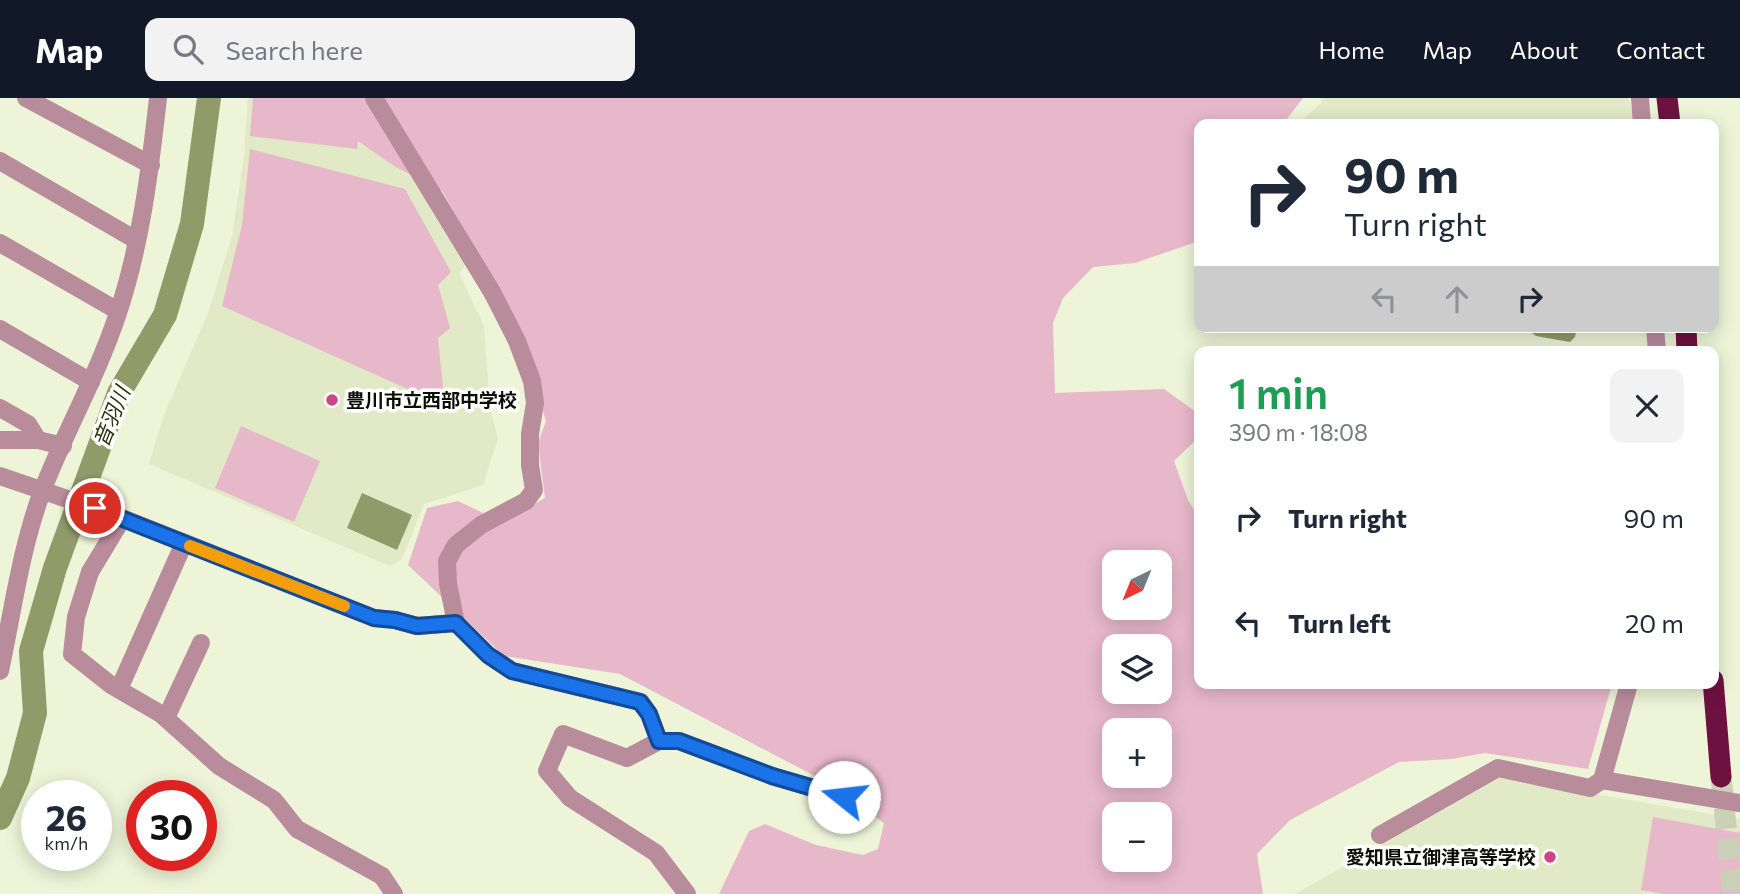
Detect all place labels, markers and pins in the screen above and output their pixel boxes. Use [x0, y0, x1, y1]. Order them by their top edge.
place label: 豊川市立西部中学校 [346, 388, 517, 411]
marker: 豊川市立西部中学校 [324, 392, 340, 408]
pin [65, 478, 125, 538]
place label: 愛知県立御津高等学校 [1346, 845, 1536, 868]
marker: 愛知県立御津高等学校 [1542, 849, 1558, 865]

